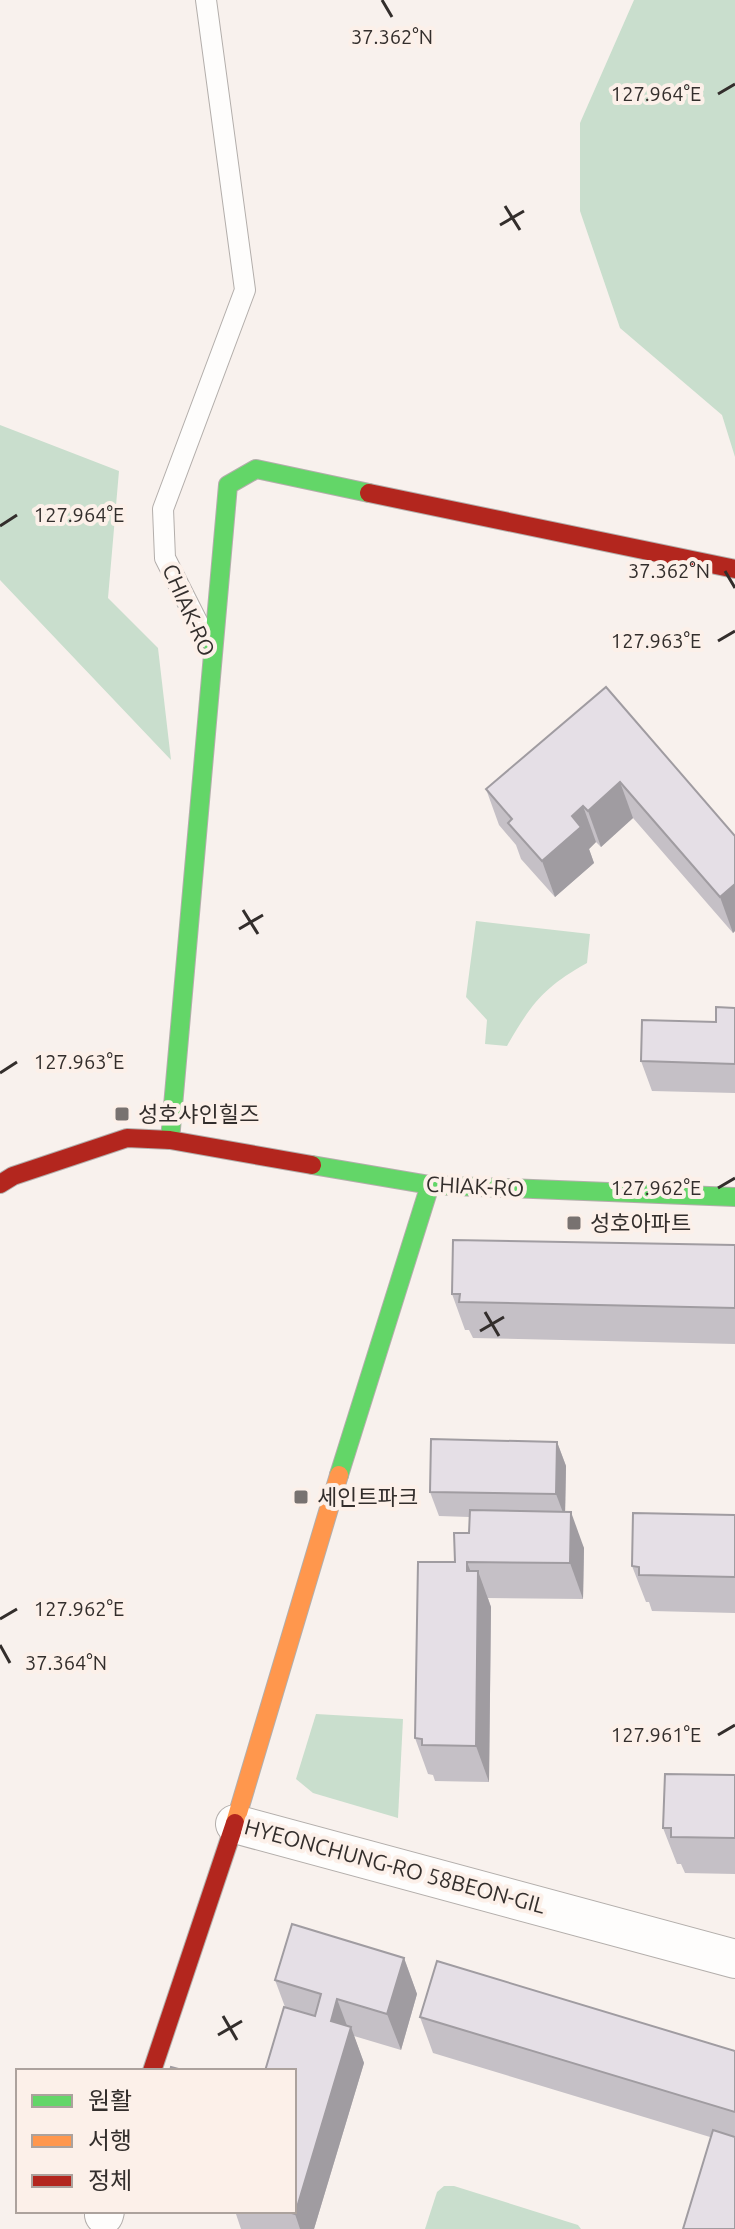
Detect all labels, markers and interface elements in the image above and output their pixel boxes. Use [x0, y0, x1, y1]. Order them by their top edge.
text: 37.362°N [351, 25, 433, 48]
text: 127.964°E [611, 82, 701, 105]
text: 127.964°E [34, 503, 124, 526]
text: 37.362°N [628, 559, 710, 582]
street label: CHIAK-RO [158, 560, 221, 660]
text: 127.963°E [611, 629, 701, 652]
text: 127.963°E [34, 1050, 124, 1073]
place label: 성호샤인힐즈 [138, 1101, 259, 1126]
marker: 성호샤인힐즈 [113, 1105, 131, 1123]
street label: CHIAK-RO [425, 1170, 525, 1201]
text: 127.962°E [611, 1176, 701, 1199]
place label: 성호아파트 [590, 1210, 691, 1235]
marker: 성호아파트 [565, 1214, 583, 1232]
place label: 세인트파크 [317, 1484, 418, 1509]
marker: 세인트파크 [292, 1488, 310, 1506]
text: 127.962°E [34, 1597, 124, 1620]
text: 37.364°N [25, 1651, 107, 1674]
text: 127.961°E [611, 1723, 701, 1746]
street label: HYEONCHUNG-RO 58BEON-GIL [242, 1813, 548, 1918]
legend [16, 2069, 296, 2213]
text: 원활 [88, 2087, 132, 2114]
text: 서행 [88, 2127, 132, 2154]
text: 정체 [88, 2167, 132, 2194]

